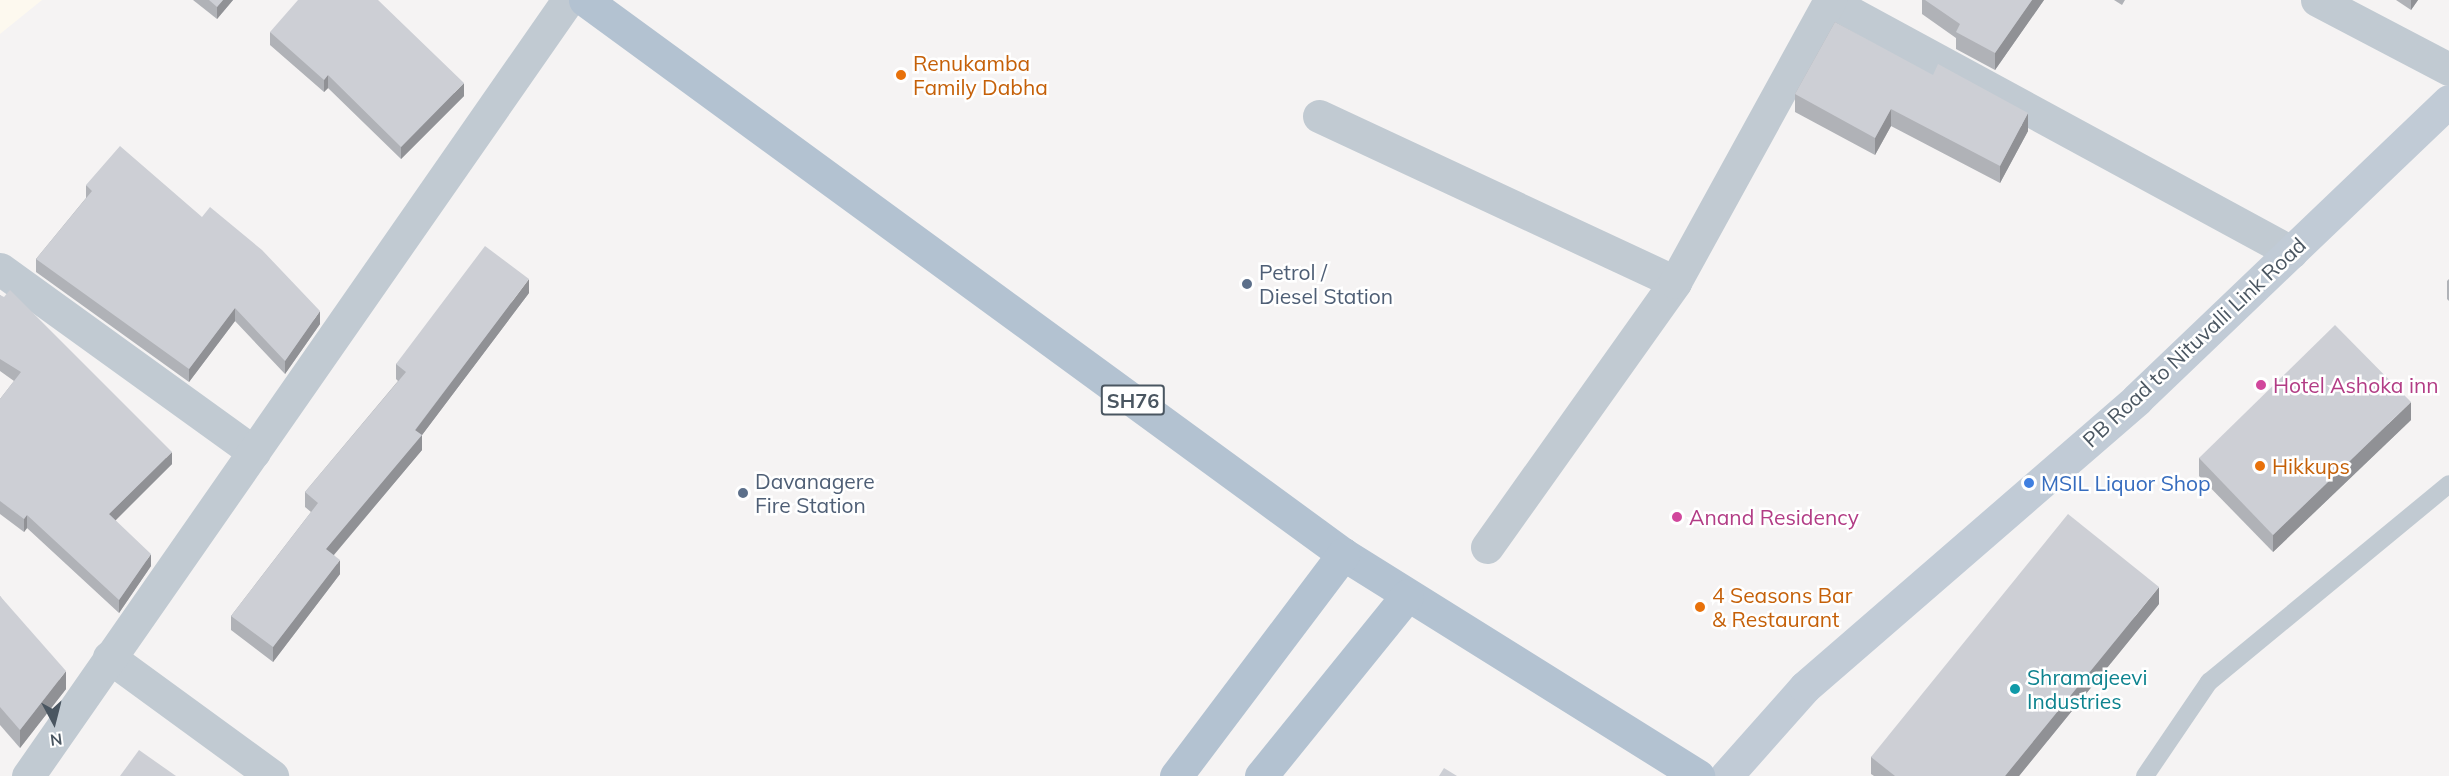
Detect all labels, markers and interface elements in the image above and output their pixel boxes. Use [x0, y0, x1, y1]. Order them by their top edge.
place label: Renukamba Family Dabha [913, 50, 1048, 100]
marker: Renukamba Family Dabha [894, 68, 908, 82]
street label: PB Road to Nituvalli Link Road [2077, 232, 2311, 452]
place label: Petrol / Diesel Station [1259, 259, 1393, 309]
marker: Petrol / Diesel Station [1240, 277, 1254, 291]
place label: Hotel Ashoka inn [2273, 372, 2439, 398]
marker: Hotel Ashoka inn [2254, 378, 2268, 392]
road number: SH76 [1100, 383, 1166, 417]
place label: Hikkups [2272, 453, 2350, 479]
marker: Hikkups [2253, 459, 2267, 473]
place label: Davanagere Fire Station [755, 468, 875, 518]
place label: MSIL Liquor Shop [2041, 470, 2211, 496]
marker: MSIL Liquor Shop [2022, 476, 2036, 490]
marker: Davanagere Fire Station [736, 486, 750, 500]
place label: Anand Residency [1689, 504, 1859, 530]
marker: Anand Residency [1670, 510, 1684, 524]
place label: 4 Seasons Bar & Restaurant [1712, 582, 1852, 632]
marker: 4 Seasons Bar & Restaurant [1693, 600, 1707, 614]
place label: Shramajeevi Industries [2027, 664, 2147, 714]
marker: Shramajeevi Industries [2008, 682, 2022, 696]
north arrow [24, 692, 84, 752]
text: N [49, 729, 63, 751]

